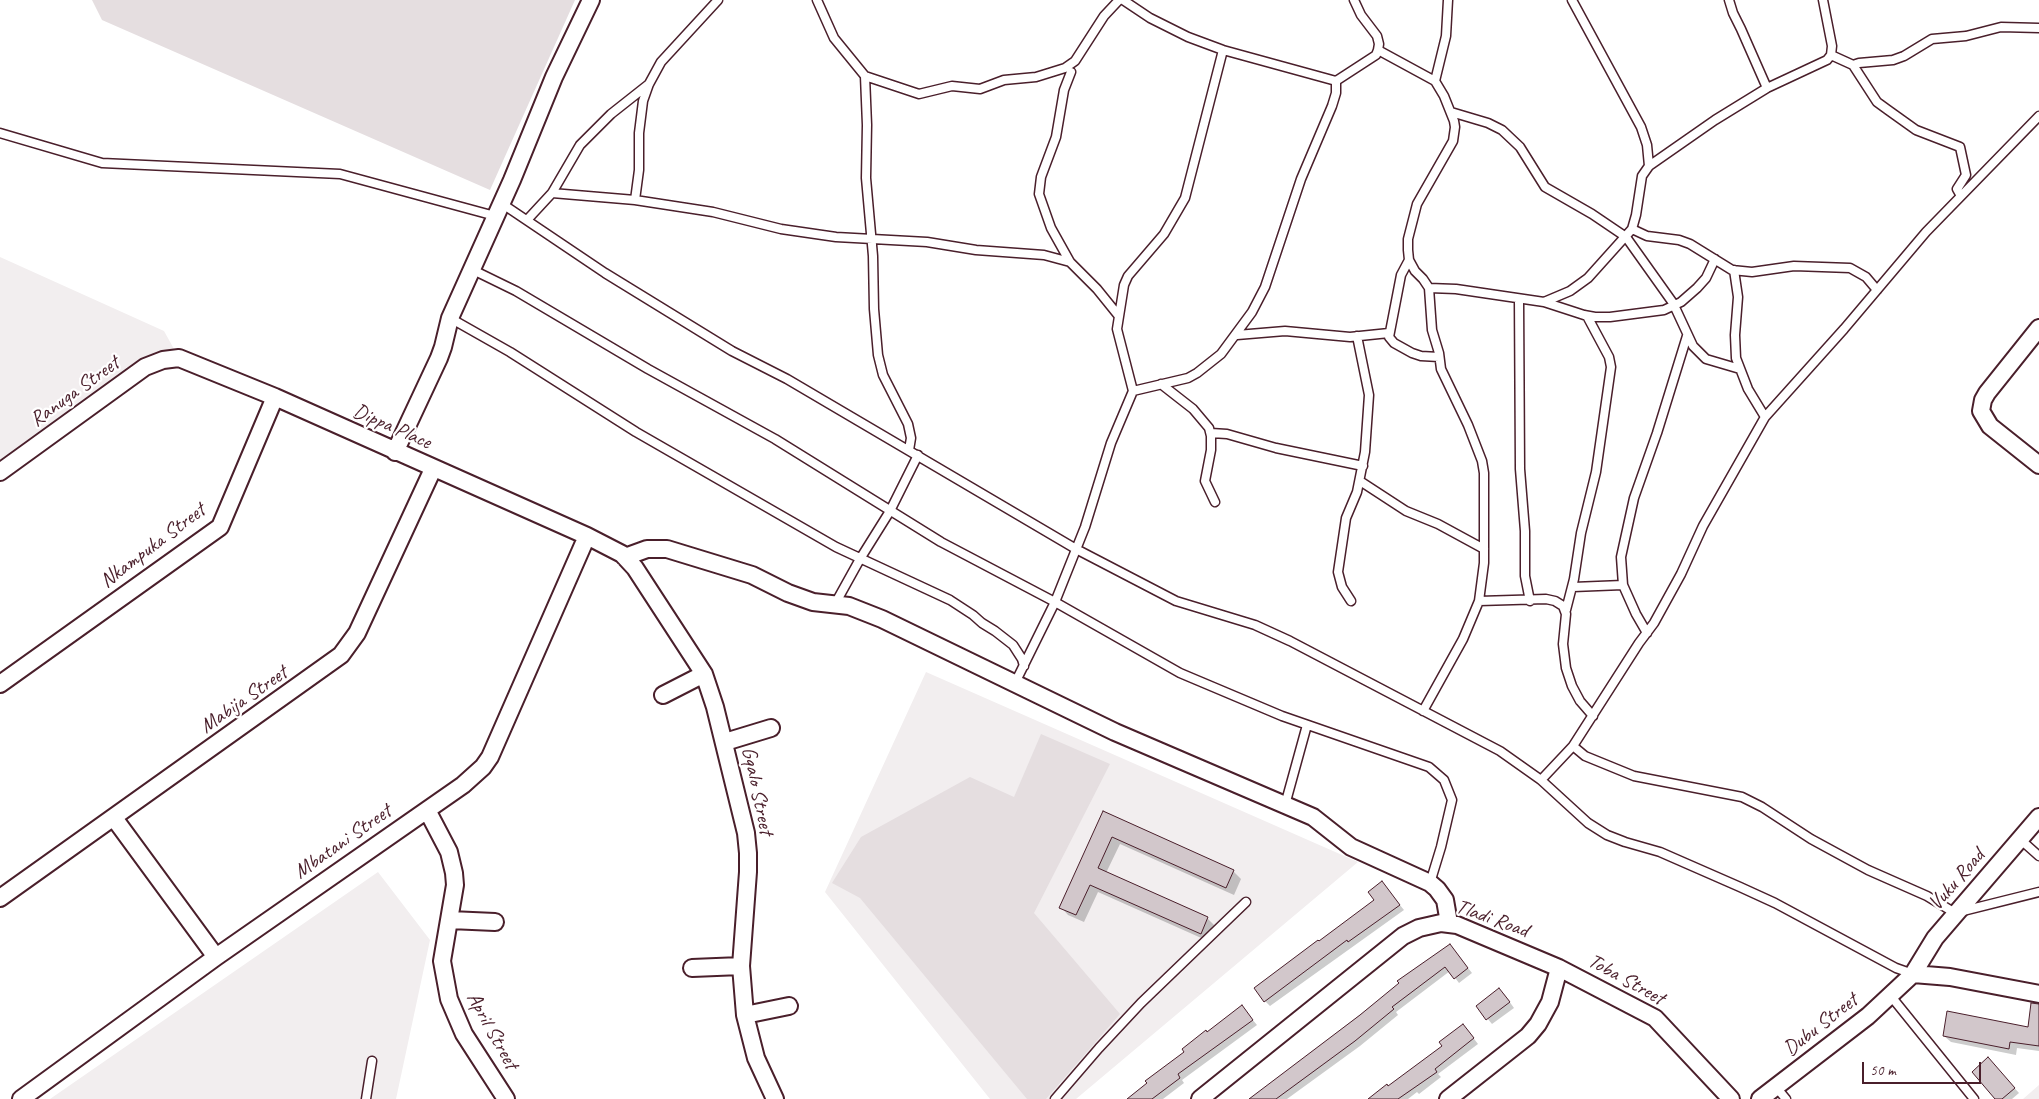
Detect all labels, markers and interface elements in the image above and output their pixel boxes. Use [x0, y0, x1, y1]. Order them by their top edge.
street label: Ranuga Street [25, 351, 125, 433]
street label: Dippa Place [349, 399, 435, 455]
street label: Nkampuka Street [95, 498, 211, 594]
street label: Mabija Street [195, 661, 293, 739]
street label: Gqalo Street [735, 745, 779, 837]
street label: Mbatani Street [289, 799, 397, 885]
street label: Vuku Road [1923, 844, 1991, 916]
street label: Tladi Road [1452, 894, 1532, 944]
street label: Toba Street [1583, 949, 1669, 1011]
street label: April Street [461, 988, 523, 1074]
street label: Dubu Street [1779, 988, 1863, 1062]
scale bar [1864, 1052, 1983, 1084]
text: 50 m [1870, 1061, 1896, 1080]

